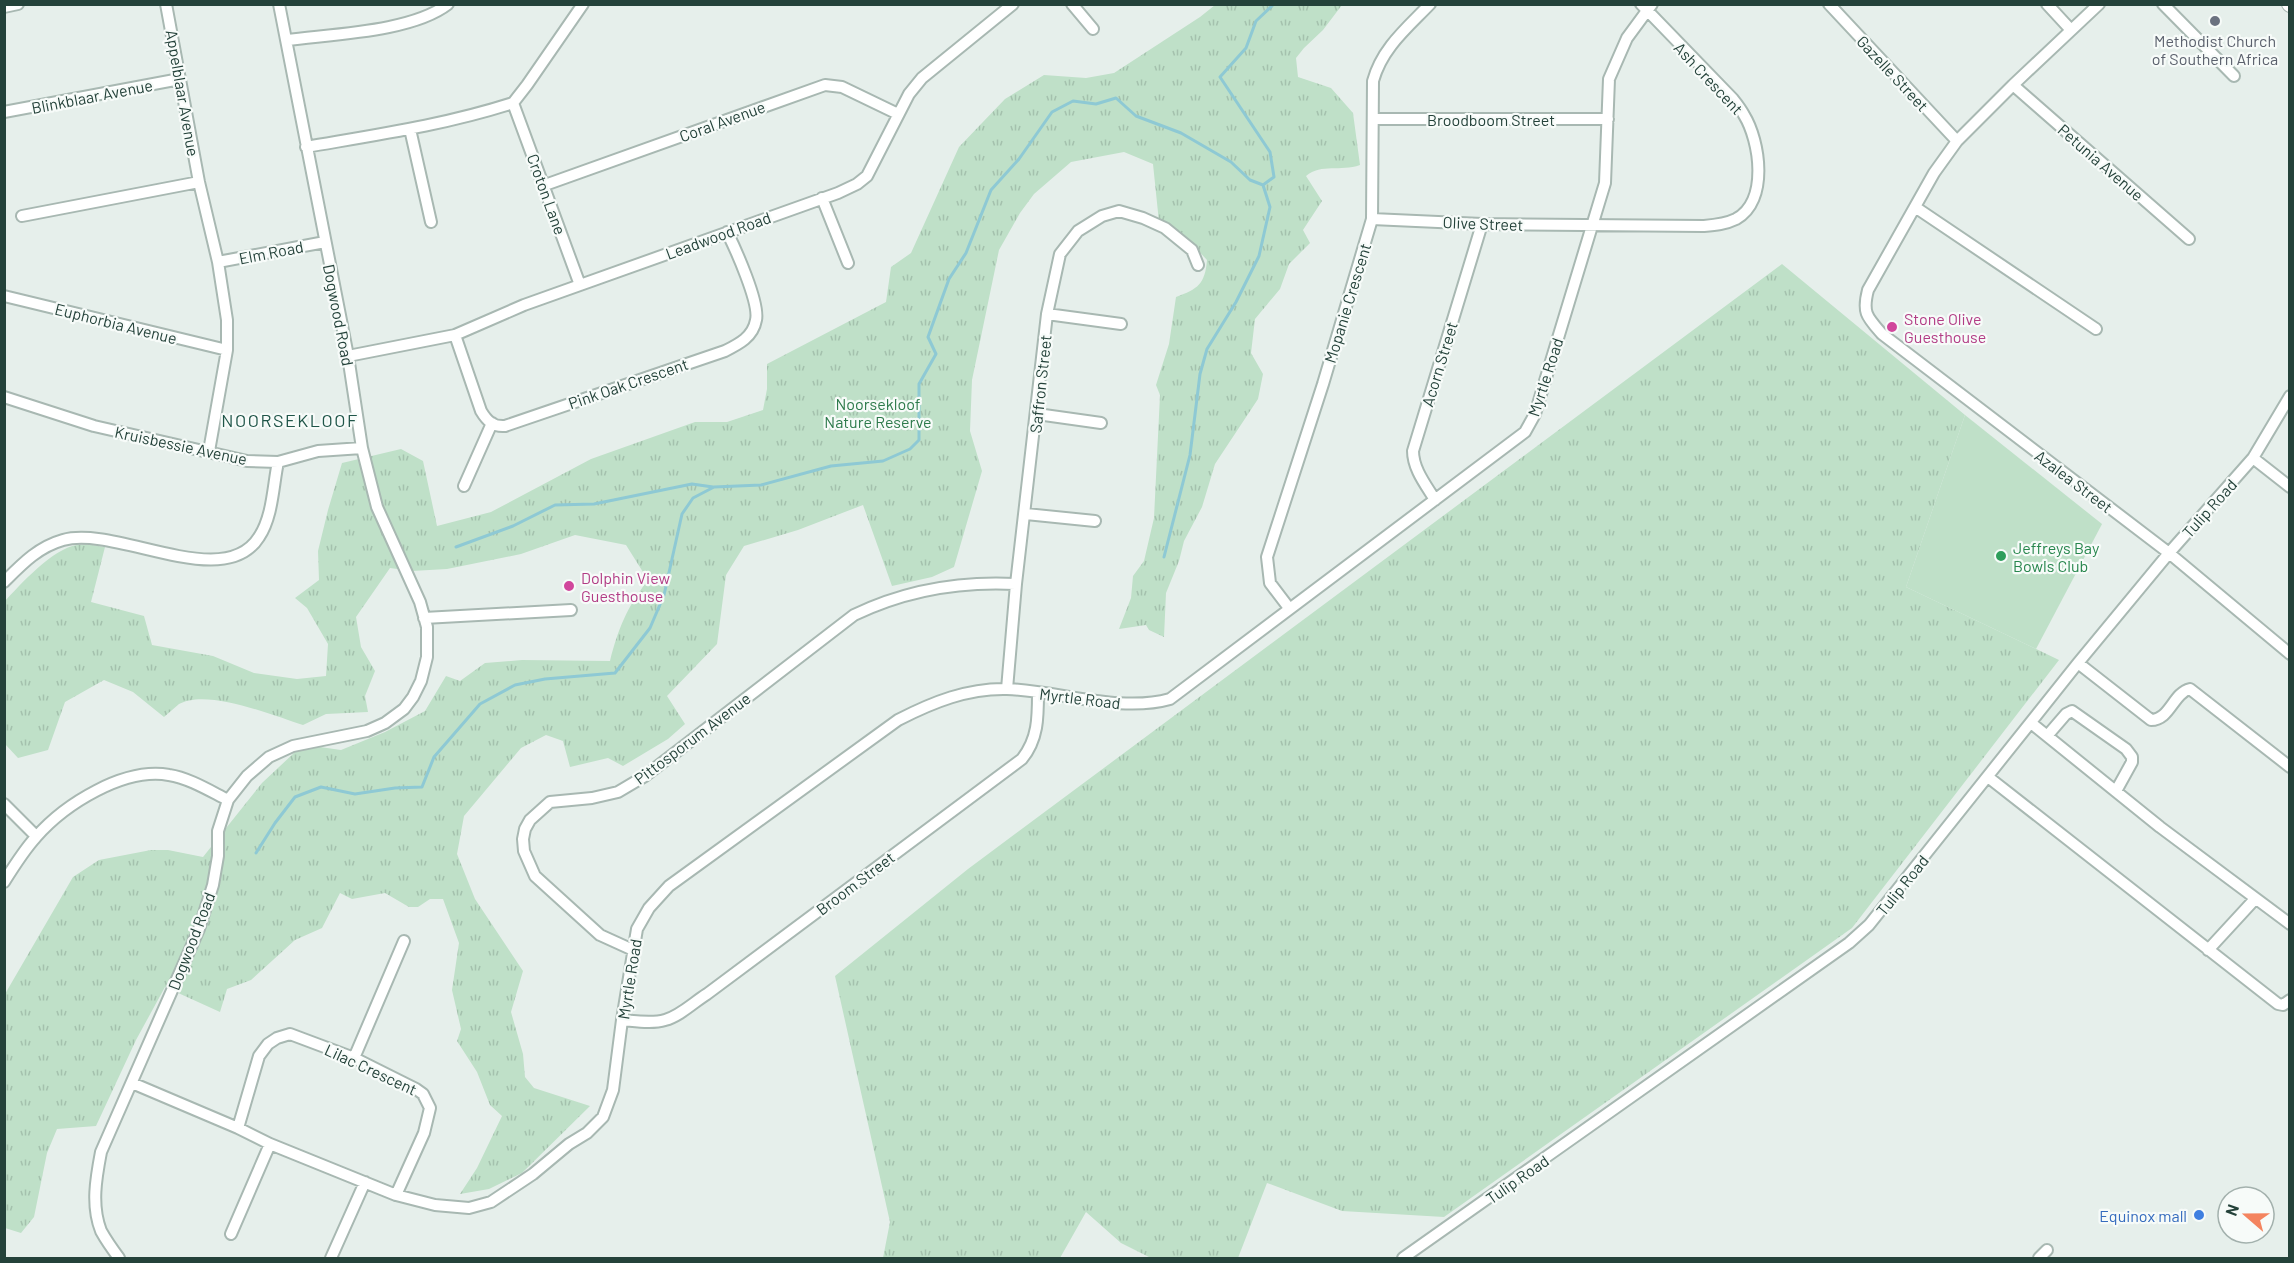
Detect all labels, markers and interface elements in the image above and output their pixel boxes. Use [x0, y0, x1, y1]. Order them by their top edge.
marker: Methodist Church of Southern Africa [2208, 14, 2222, 28]
street label: Appelblaar Avenue [163, 28, 203, 158]
street label: Gazelle Street [1853, 31, 1933, 115]
place label: Methodist Church of Southern Africa [2152, 31, 2278, 68]
street label: Ash Crescent [1671, 38, 1747, 118]
street label: Blinkblaar Avenue [30, 75, 154, 117]
street label: Coral Avenue [676, 97, 768, 145]
street label: Broodboom Street [1427, 110, 1555, 129]
street label: Petunia Avenue [2054, 120, 2148, 204]
street label: Croton Lane [524, 151, 570, 237]
street label: Leadwood Road [663, 207, 773, 263]
street label: Olive Street [1442, 212, 1524, 234]
street label: Elm Road [237, 236, 305, 268]
street label: Mopanie Crescent [1320, 241, 1374, 365]
street label: Dogwood Road [320, 263, 358, 367]
street label: Euphorbia Avenue [53, 299, 179, 347]
place label: Stone Olive Guesthouse [1904, 309, 1986, 346]
street label: Acorn Street [1417, 319, 1461, 409]
marker: Stone Olive Guesthouse [1885, 320, 1899, 334]
street label: Saffron Street [1025, 334, 1055, 434]
street label: Myrtle Road [1523, 335, 1567, 419]
street label: Pink Oak Crescent [566, 354, 690, 412]
park label: Noorsekloof Nature Reserve [824, 394, 932, 431]
district label: NOORSEKLOOF [221, 409, 359, 431]
street label: Kruisbessie Avenue [113, 422, 249, 468]
street label: Azalea Street [2031, 446, 2117, 516]
street label: Tulip Road [2178, 475, 2240, 541]
place label: Jeffreys Bay Bowls Club [2013, 538, 2100, 575]
marker: Jeffreys Bay Bowls Club [1994, 549, 2008, 563]
place label: Dolphin View Guesthouse [581, 568, 670, 605]
marker: Dolphin View Guesthouse [562, 579, 576, 593]
street label: Myrtle Road [1038, 684, 1122, 712]
street label: Pittosporum Avenue [630, 688, 754, 788]
street label: Broom Street [812, 847, 898, 919]
street label: Tulip Road [1872, 851, 1932, 919]
street label: Dogwood Road [164, 889, 218, 993]
street label: Myrtle Road [613, 937, 645, 1021]
street label: Lilac Crescent [322, 1039, 420, 1099]
street label: Tulip Road [1482, 1151, 1552, 1207]
north arrow [2216, 1185, 2276, 1245]
text: N [2221, 1201, 2242, 1218]
place label: Equinox mall [2099, 1206, 2187, 1225]
marker: Equinox mall [2192, 1208, 2206, 1222]

